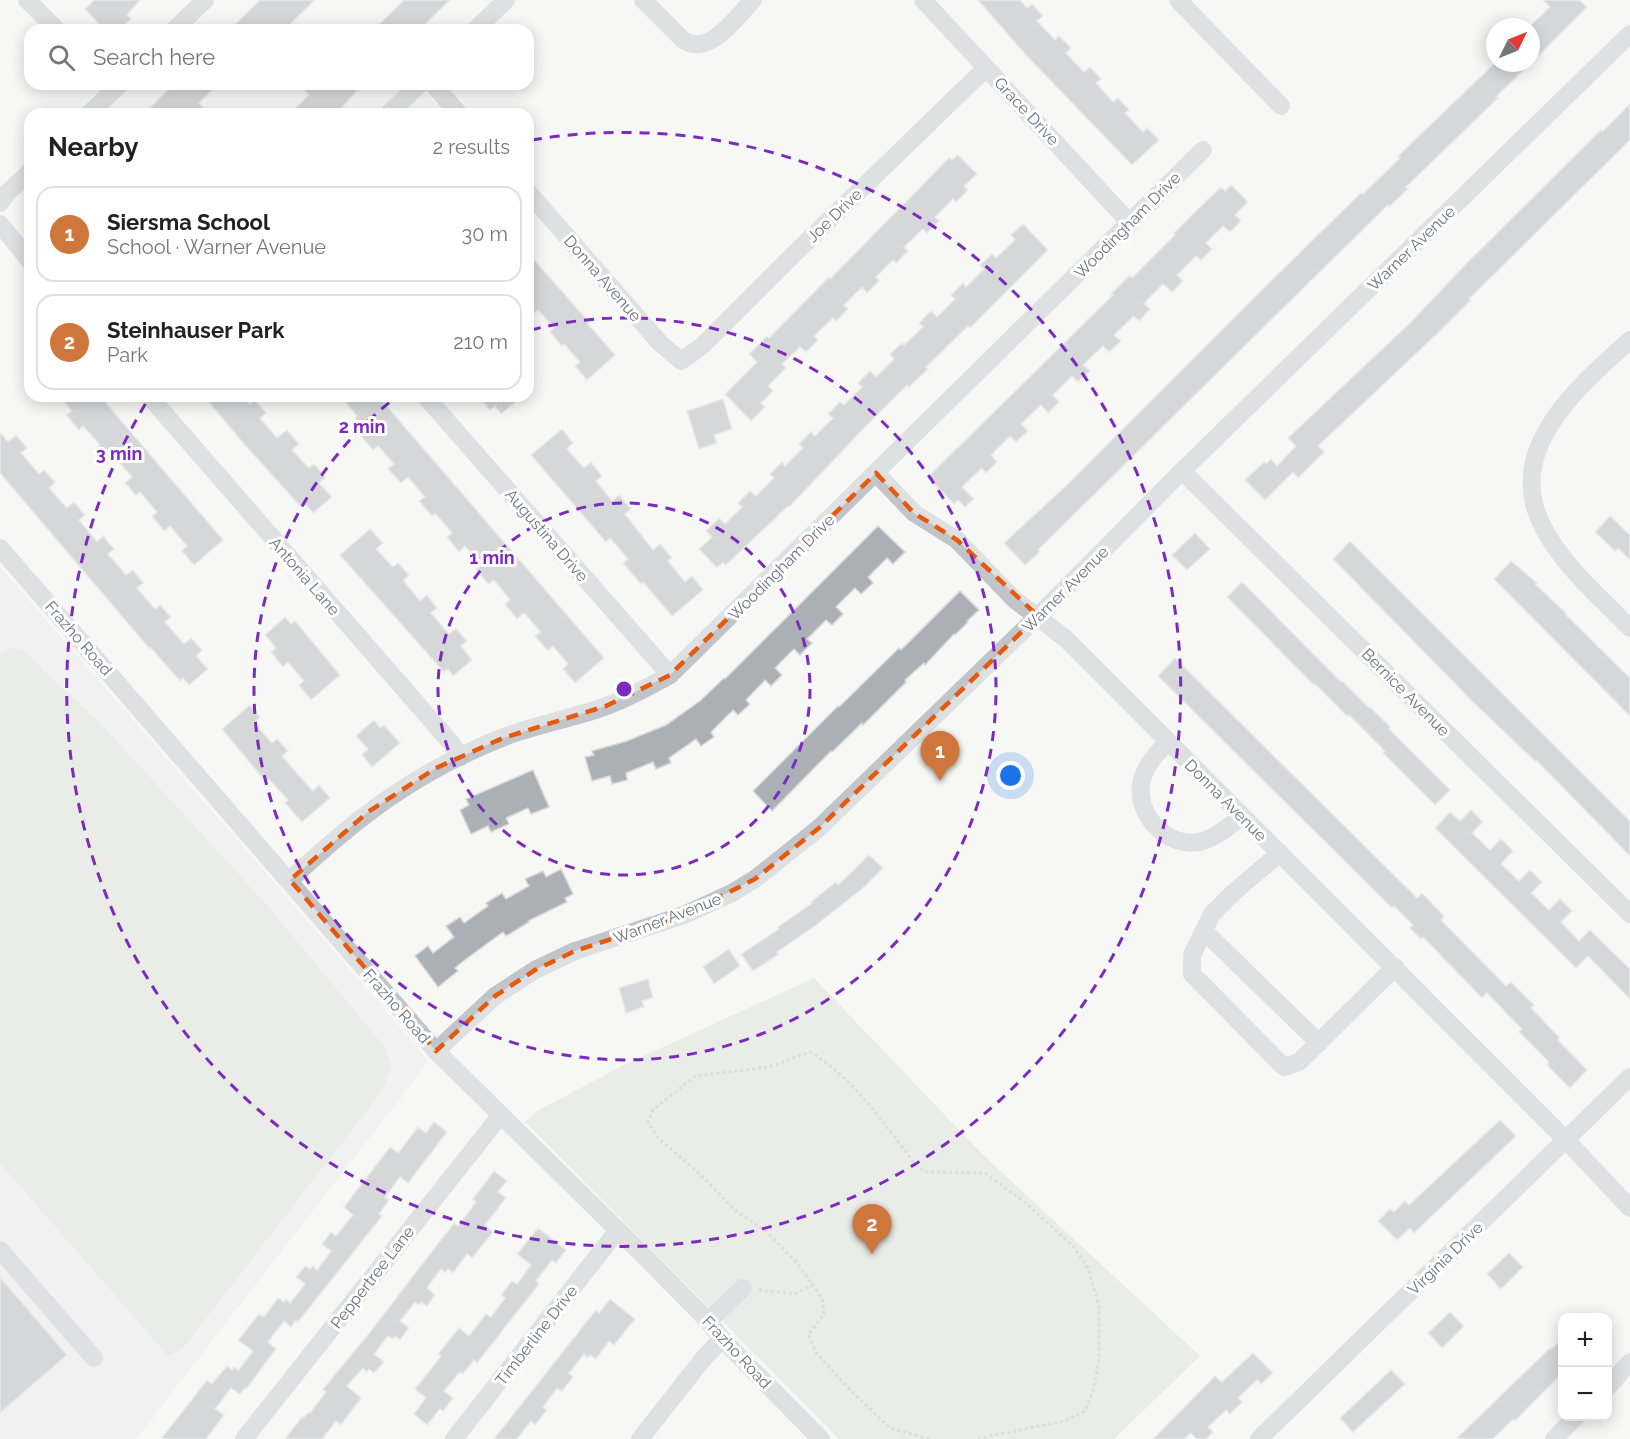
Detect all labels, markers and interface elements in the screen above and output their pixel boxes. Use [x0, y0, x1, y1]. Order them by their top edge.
north arrow [1486, 18, 1540, 72]
search box [24, 24, 534, 90]
icon: search [45, 41, 78, 74]
text: Search here [93, 44, 215, 70]
street label: Grace Drive [990, 73, 1063, 149]
text: Nearby [48, 132, 138, 162]
text: 2 results [433, 135, 510, 159]
street label: Woodingham Drive [1070, 168, 1184, 282]
street label: Joe Drive [803, 185, 866, 246]
street label: Warner Avenue [1364, 202, 1459, 295]
text: Siersma School [107, 209, 270, 235]
text: 1 [65, 222, 74, 246]
text: 30 m [462, 222, 508, 246]
street label: Donna Avenue [560, 231, 645, 325]
text: School · Warner Avenue [107, 235, 326, 259]
text: Steinhauser Park [107, 317, 284, 343]
text: 2 [64, 330, 75, 354]
text: 210 m [453, 330, 508, 354]
text: Park [107, 343, 148, 367]
text: 2 min [339, 416, 385, 437]
text: 3 min [96, 443, 142, 464]
street label: Augustina Drive [501, 485, 592, 585]
street label: Woodingham Drive [724, 510, 838, 624]
street label: Antonia Lane [266, 533, 344, 619]
street label: Warner Avenue [1018, 542, 1112, 636]
text: 1 min [469, 547, 515, 568]
street label: Frazho Road [41, 597, 116, 679]
street label: Bernice Avenue [1358, 645, 1453, 740]
centre of rings [614, 679, 634, 699]
pin: 1 [920, 732, 960, 781]
street label: Donna Avenue [1181, 755, 1271, 845]
your location [996, 761, 1025, 790]
street label: Warner Avenue [611, 889, 724, 948]
street label: Frazho Road [359, 965, 434, 1047]
pin: 2 [852, 1204, 892, 1254]
street label: Virginia Drive [1404, 1218, 1487, 1299]
street label: Peppertree Lane [327, 1222, 418, 1332]
street label: Timberline Drive [491, 1282, 581, 1389]
street label: Frazho Road [698, 1312, 775, 1393]
map controls [1558, 1313, 1612, 1421]
button: + [1558, 1313, 1612, 1367]
button: − [1558, 1367, 1612, 1421]

